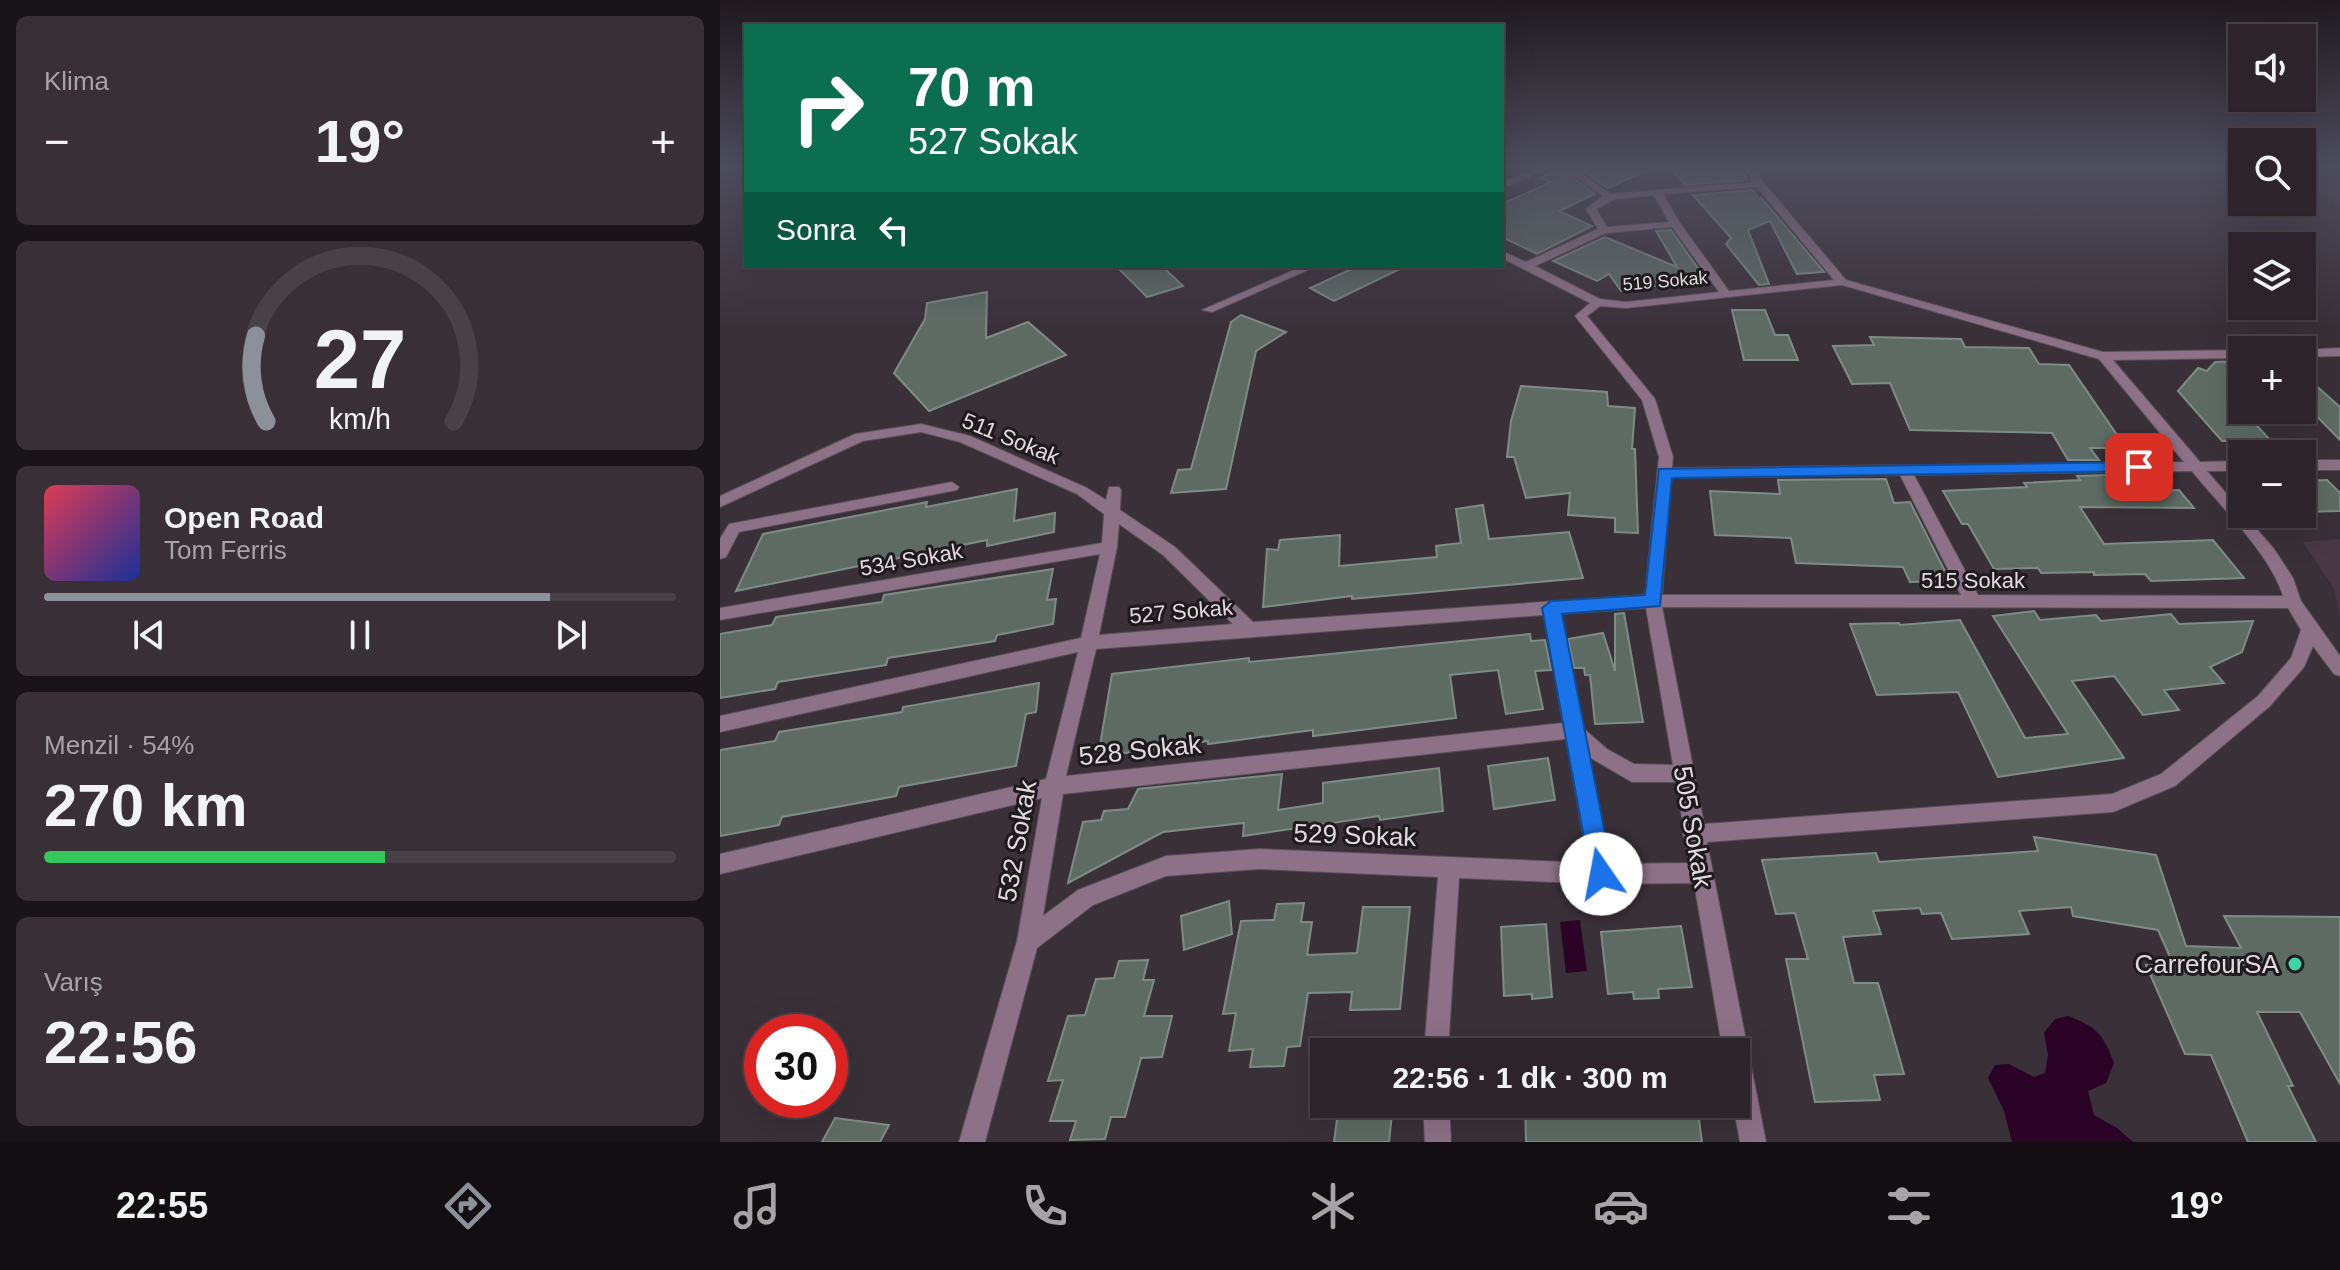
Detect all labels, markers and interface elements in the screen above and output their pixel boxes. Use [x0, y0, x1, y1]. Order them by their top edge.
map controls [2228, 24, 2316, 528]
button: sound [2228, 24, 2316, 112]
text: 70 m [908, 55, 1036, 118]
icon: right [776, 56, 880, 160]
text: Klima [44, 66, 109, 96]
text: 19° [315, 108, 405, 175]
text: − [44, 117, 70, 166]
text: + [650, 117, 676, 166]
text: 527 Sokak [908, 121, 1078, 162]
button: search [2228, 128, 2316, 216]
icon: left [872, 208, 916, 252]
text: Sonra [776, 213, 856, 246]
button: layers [2228, 232, 2316, 320]
street label: 519 Sokak [1622, 267, 1709, 295]
text: 27 [314, 312, 406, 405]
button: + [2228, 336, 2316, 424]
text: km/h [329, 403, 391, 435]
street label: 511 Sokak [959, 408, 1064, 470]
pin [2105, 433, 2173, 501]
button: − [2228, 440, 2316, 528]
icon: arrive [2117, 445, 2161, 489]
text: Open Road [164, 501, 324, 534]
text: Tom Ferris [164, 535, 287, 565]
street label: 534 Sokak [858, 538, 965, 581]
street label: 515 Sokak [1921, 568, 2026, 593]
street label: 527 Sokak [1128, 594, 1235, 628]
icon: previous [127, 613, 171, 657]
icon: pause [338, 613, 382, 657]
icon: next [549, 613, 593, 657]
street label: 528 Sokak [1077, 729, 1204, 771]
text: Menzil · 54% [44, 730, 194, 760]
street label: 505 Sokak [1668, 764, 1719, 891]
text: 270 km [44, 772, 248, 839]
street label: 532 Sokak [992, 777, 1043, 904]
street label: 529 Sokak [1293, 818, 1418, 852]
position arrow [1559, 832, 1643, 916]
place label: CarrefourSA [2135, 949, 2280, 979]
marker: CarrefourSA [2286, 955, 2304, 973]
text: Varış [44, 967, 103, 997]
text: 22:56 [44, 1009, 197, 1076]
speed limit sign: 30 [744, 1014, 848, 1118]
text: 22:56 · 1 dk · 300 m [1392, 1061, 1668, 1094]
icon: directions [440, 1178, 496, 1234]
icon: music [729, 1178, 785, 1234]
icon: phone [1017, 1178, 1073, 1234]
icon: climate [1305, 1178, 1361, 1234]
icon: car [1593, 1178, 1649, 1234]
icon: filters [1881, 1178, 1937, 1234]
text: 22:55 [116, 1185, 208, 1226]
text: 19° [2169, 1185, 2224, 1226]

